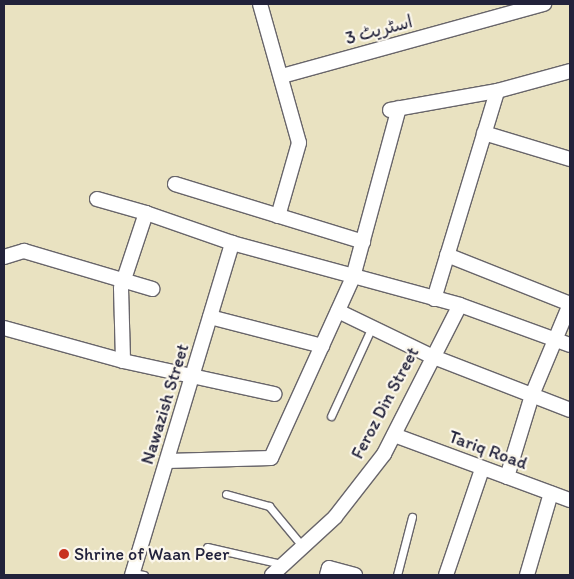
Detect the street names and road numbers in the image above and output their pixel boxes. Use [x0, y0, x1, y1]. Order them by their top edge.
street label: اسٹریٹ 3 [343, 11, 415, 49]
street label: Nawazish Street [136, 341, 194, 467]
street label: Feroz Din Street [346, 343, 424, 463]
street label: Tariq Road [446, 426, 530, 474]

